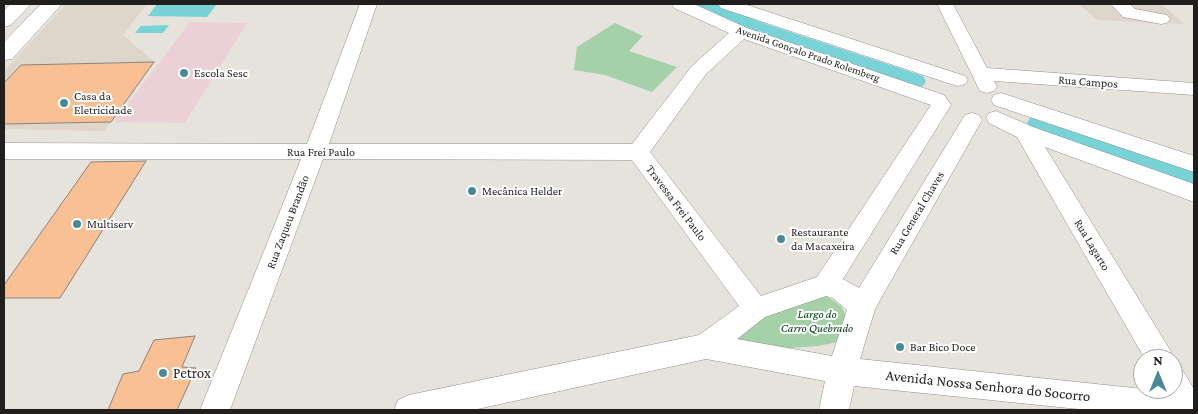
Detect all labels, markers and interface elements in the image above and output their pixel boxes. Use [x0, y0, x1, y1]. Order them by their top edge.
street label: Avenida Gonçalo Prado Rolemberg [734, 23, 882, 85]
place label: Escola Sesc [194, 66, 248, 80]
marker: Escola Sesc [178, 67, 190, 79]
street label: Rua Campos [1058, 73, 1118, 91]
place label: Casa da Eletricidade [74, 89, 132, 117]
marker: Casa da Eletricidade [58, 97, 70, 109]
street label: Rua Frei Paulo [287, 145, 355, 159]
street label: Travessa Frei Paulo [643, 162, 709, 244]
street label: Rua General Chaves [886, 169, 948, 257]
street label: Rua Zaqueu Brandão [263, 173, 313, 271]
place label: Mecânica Helder [482, 184, 562, 198]
marker: Mecânica Helder [466, 185, 478, 197]
place label: Multiserv [87, 217, 133, 231]
street label: Rua Lagarto [1071, 217, 1113, 273]
marker: Multiserv [71, 218, 83, 230]
place label: Restaurante da Macaxeira [791, 225, 855, 253]
marker: Restaurante da Macaxeira [775, 233, 787, 245]
park label: Largo do Carro Quebrado [781, 307, 853, 335]
place label: Bar Bico Doce [910, 340, 976, 354]
marker: Bar Bico Doce [894, 341, 906, 353]
north arrow [1133, 349, 1183, 399]
text: N [1153, 352, 1163, 368]
place label: Petrox [173, 364, 211, 382]
street label: Avenida Nossa Senhora do Socorro [885, 366, 1091, 406]
marker: Petrox [157, 367, 169, 379]

